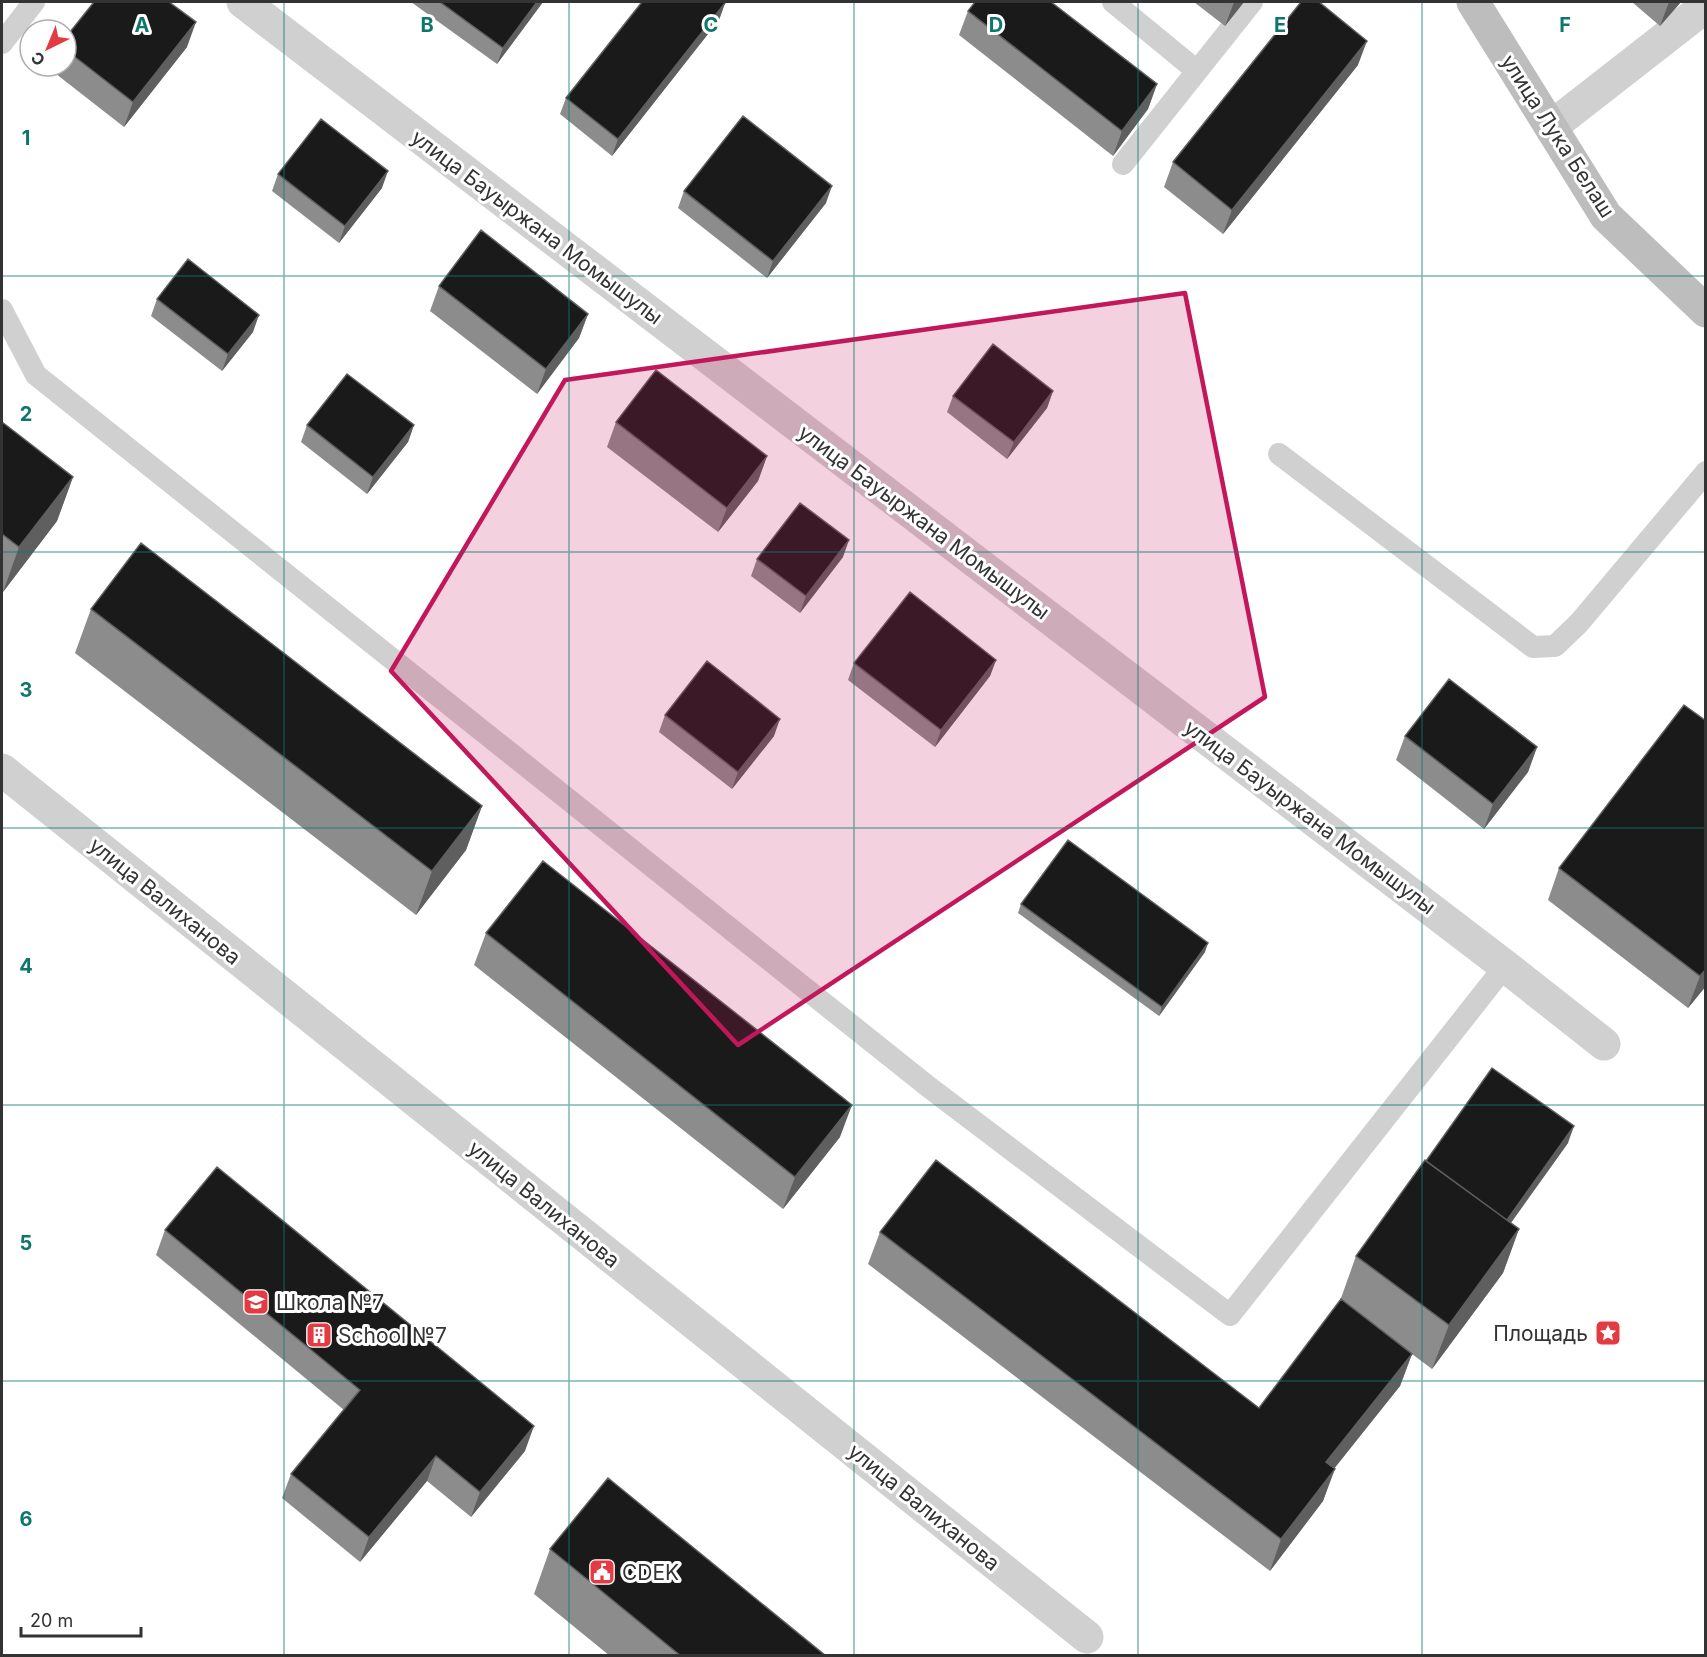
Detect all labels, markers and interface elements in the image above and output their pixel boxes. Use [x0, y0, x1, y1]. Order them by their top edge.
text: A [135, 13, 150, 37]
text: B [420, 13, 434, 37]
text: C [704, 13, 718, 37]
text: D [989, 13, 1003, 37]
text: E [1274, 13, 1286, 37]
text: F [1559, 13, 1571, 37]
north arrow [18, 18, 78, 78]
text: С [27, 48, 49, 70]
street label: улица Лука Белаш [1496, 50, 1620, 222]
street label: улица Бауыржана Момышулы [407, 124, 667, 330]
text: 1 [22, 126, 30, 150]
text: 2 [20, 402, 32, 426]
street label: улица Бауыржана Момышулы [794, 419, 1054, 625]
text: 3 [20, 678, 32, 702]
street label: улица Бауыржана Момышулы [1180, 714, 1440, 920]
street label: улица Валиханова [84, 832, 246, 970]
text: 4 [19, 954, 33, 978]
street label: улица Валиханова [463, 1135, 625, 1273]
text: 5 [20, 1231, 32, 1255]
school or university icon: Школа №7 [241, 1287, 271, 1317]
place label: Школа №7 [276, 1290, 384, 1315]
place icon: Площадь [1593, 1318, 1623, 1348]
building icon: School №7 [304, 1320, 334, 1350]
place label: Площадь [1493, 1321, 1588, 1346]
place label: School №7 [338, 1323, 447, 1348]
street label: улица Валиханова [843, 1438, 1005, 1576]
text: 6 [20, 1507, 33, 1531]
public building icon: CDEK [587, 1557, 617, 1587]
place label: CDEK [622, 1560, 679, 1585]
scale bar [21, 1600, 141, 1638]
text: 20 m [30, 1610, 73, 1631]

